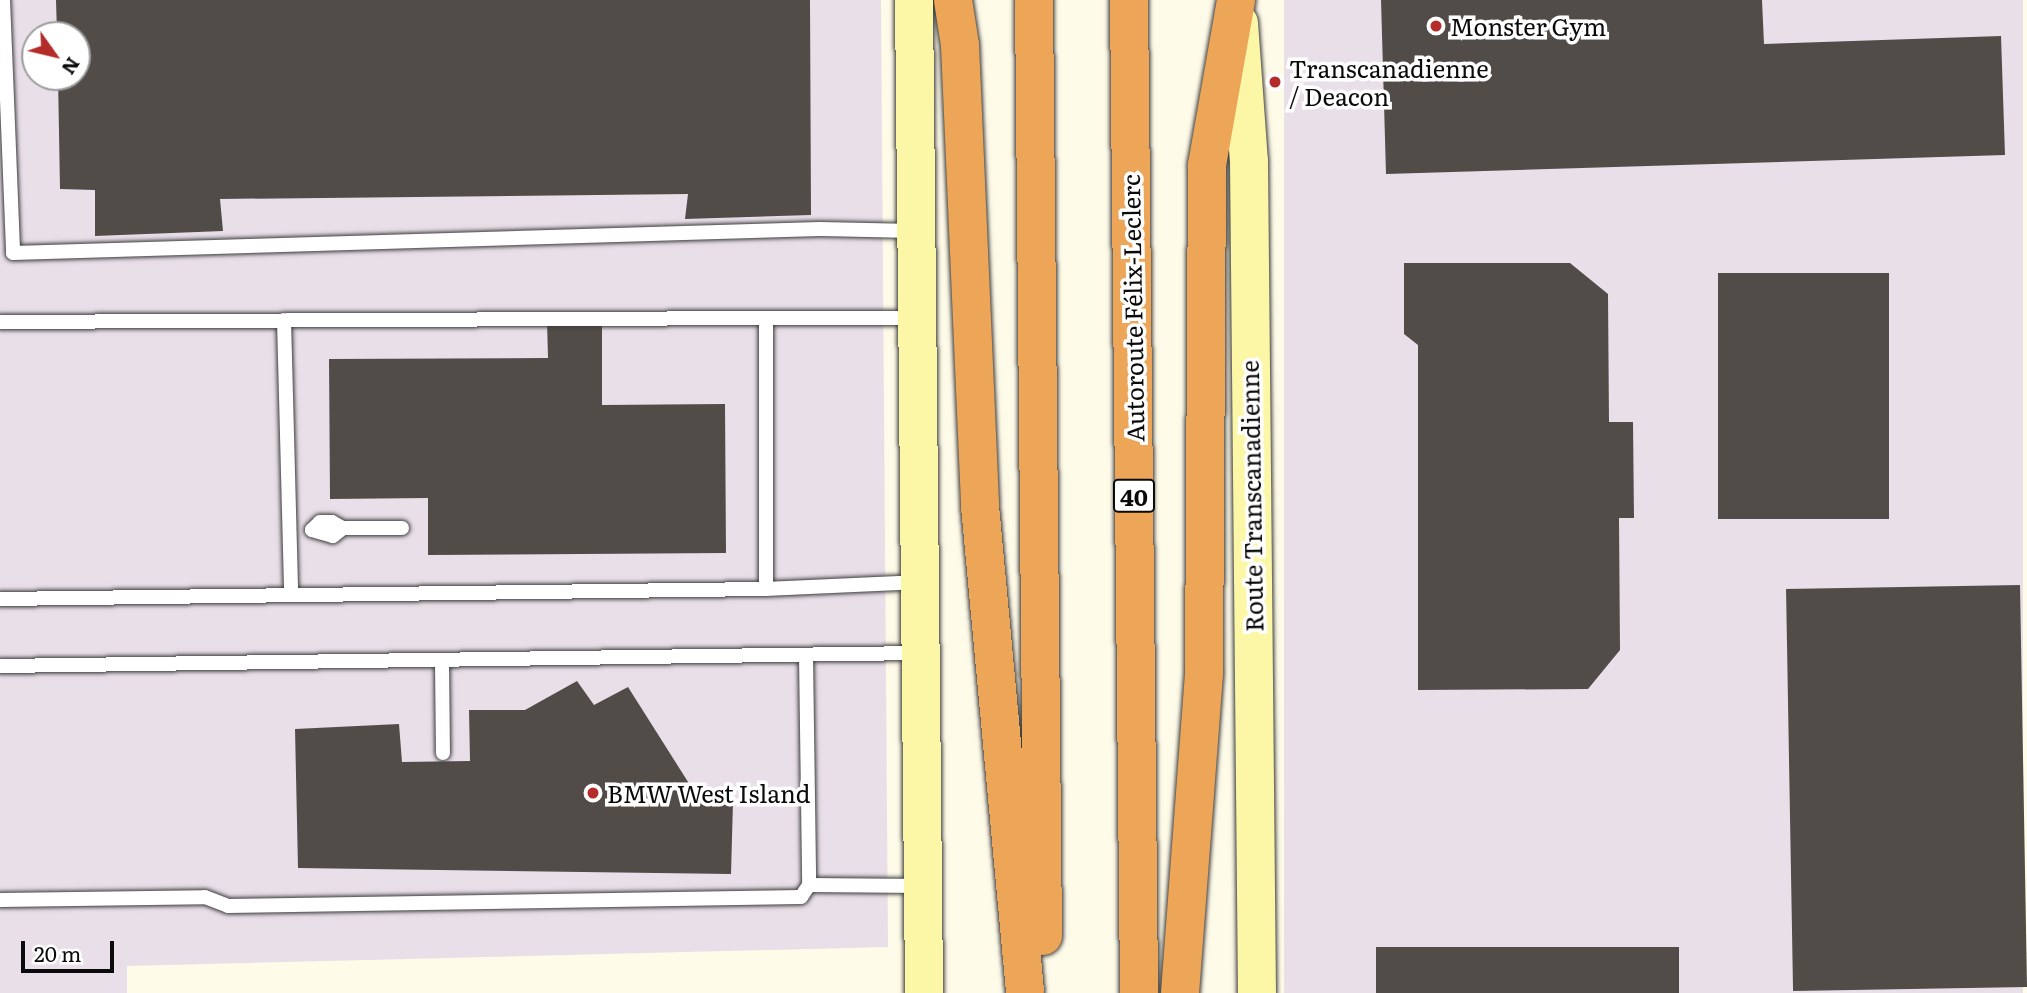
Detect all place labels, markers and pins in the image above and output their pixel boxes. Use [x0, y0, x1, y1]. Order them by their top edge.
place label: Monster Gym [1450, 12, 1606, 40]
marker: Monster Gym [1428, 18, 1444, 34]
place label: Transcanadienne / Deacon [1289, 54, 1489, 110]
marker: Transcanadienne / Deacon [1267, 74, 1283, 90]
place label: BMW West Island [607, 779, 810, 807]
marker: BMW West Island [585, 785, 601, 801]

